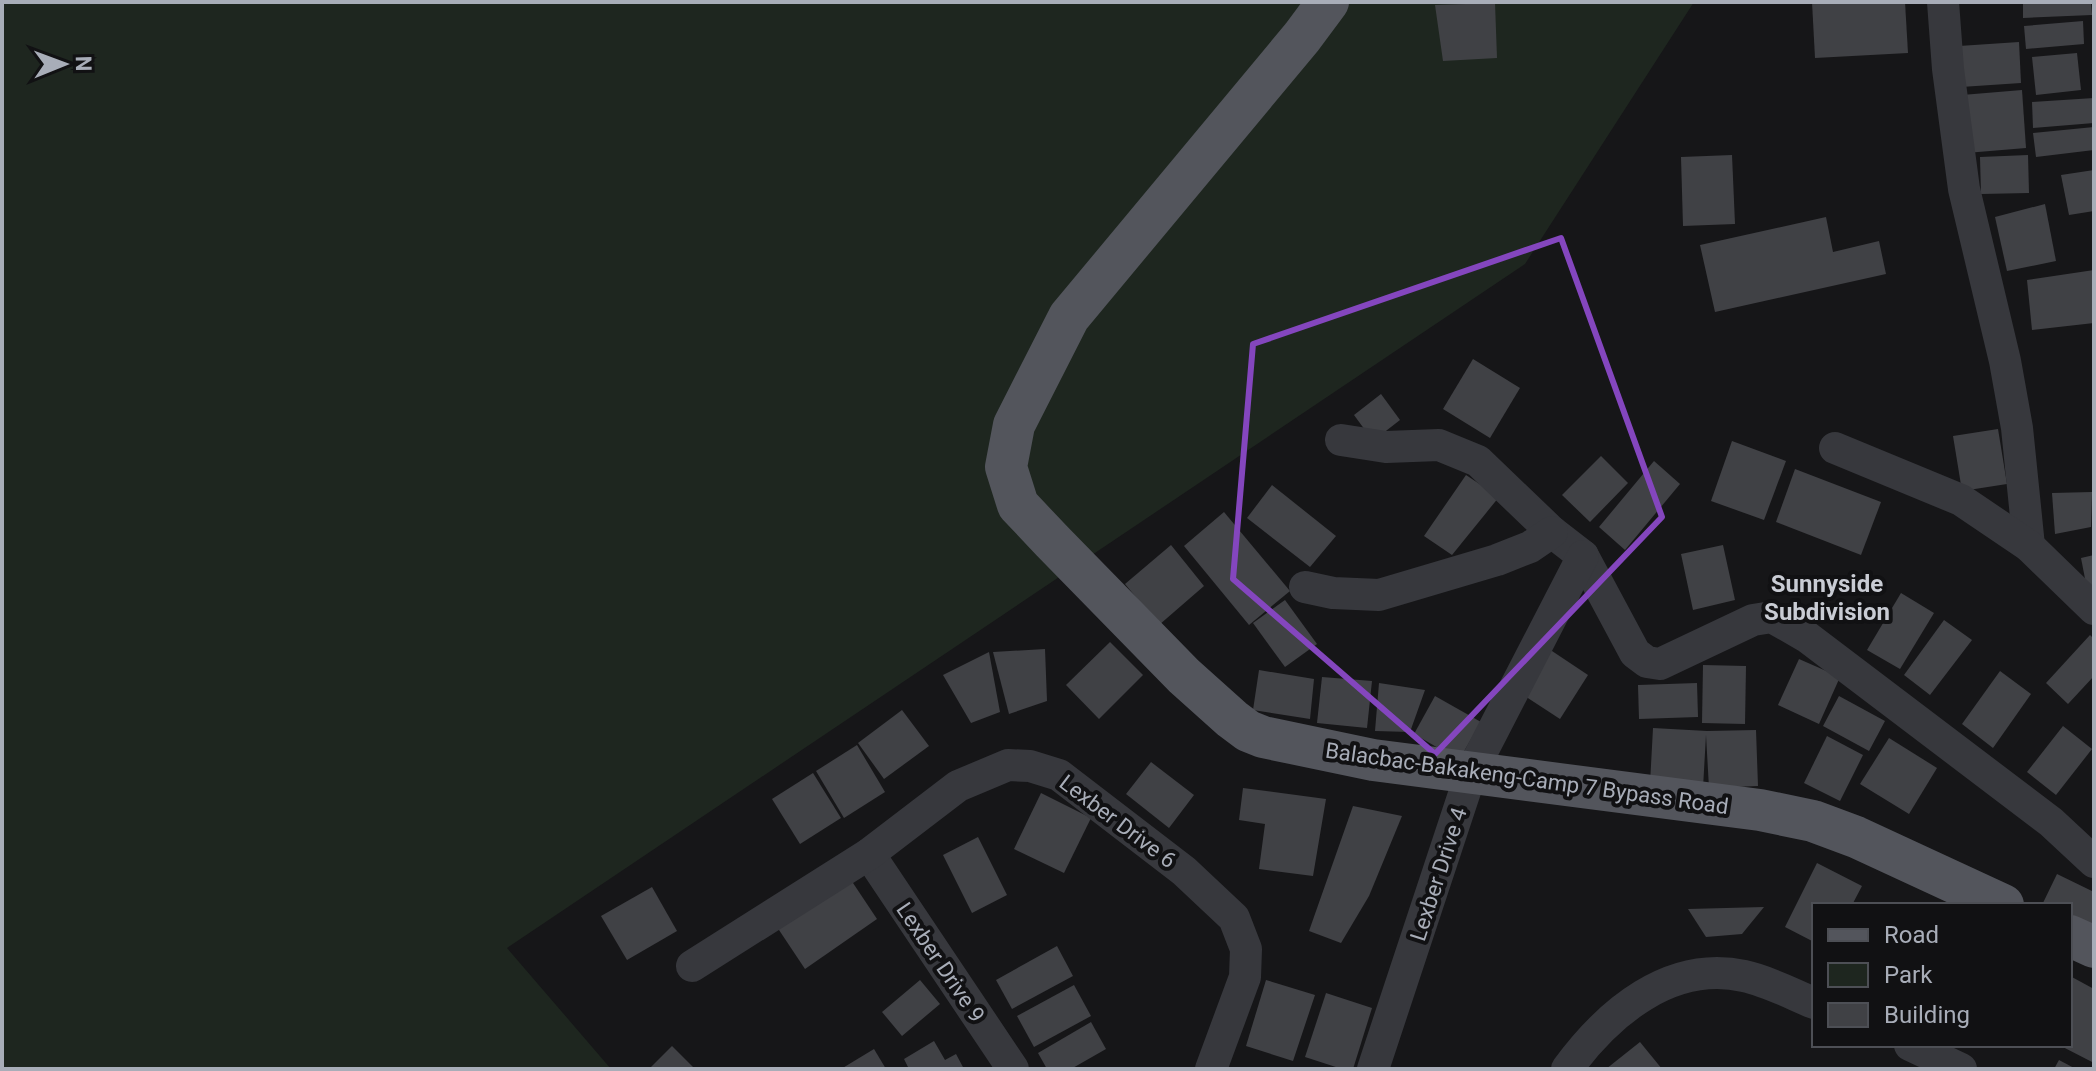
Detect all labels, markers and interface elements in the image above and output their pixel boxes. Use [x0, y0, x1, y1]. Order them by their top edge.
north arrow [24, 24, 104, 104]
text: N [71, 56, 96, 72]
district label: Sunnyside Subdivision [1764, 570, 1890, 626]
street label: Balacbac-Bakakeng-Camp 7 Bypass Road [1324, 738, 1730, 819]
street label: Lexber Drive 6 [1055, 770, 1181, 873]
street label: Lexber Drive 4 [1405, 804, 1472, 944]
street label: Lexber Drive 9 [891, 898, 990, 1027]
legend [1812, 903, 2072, 1047]
text: Road [1884, 921, 1939, 949]
text: Park [1884, 961, 1933, 989]
text: Building [1884, 1001, 1970, 1029]

